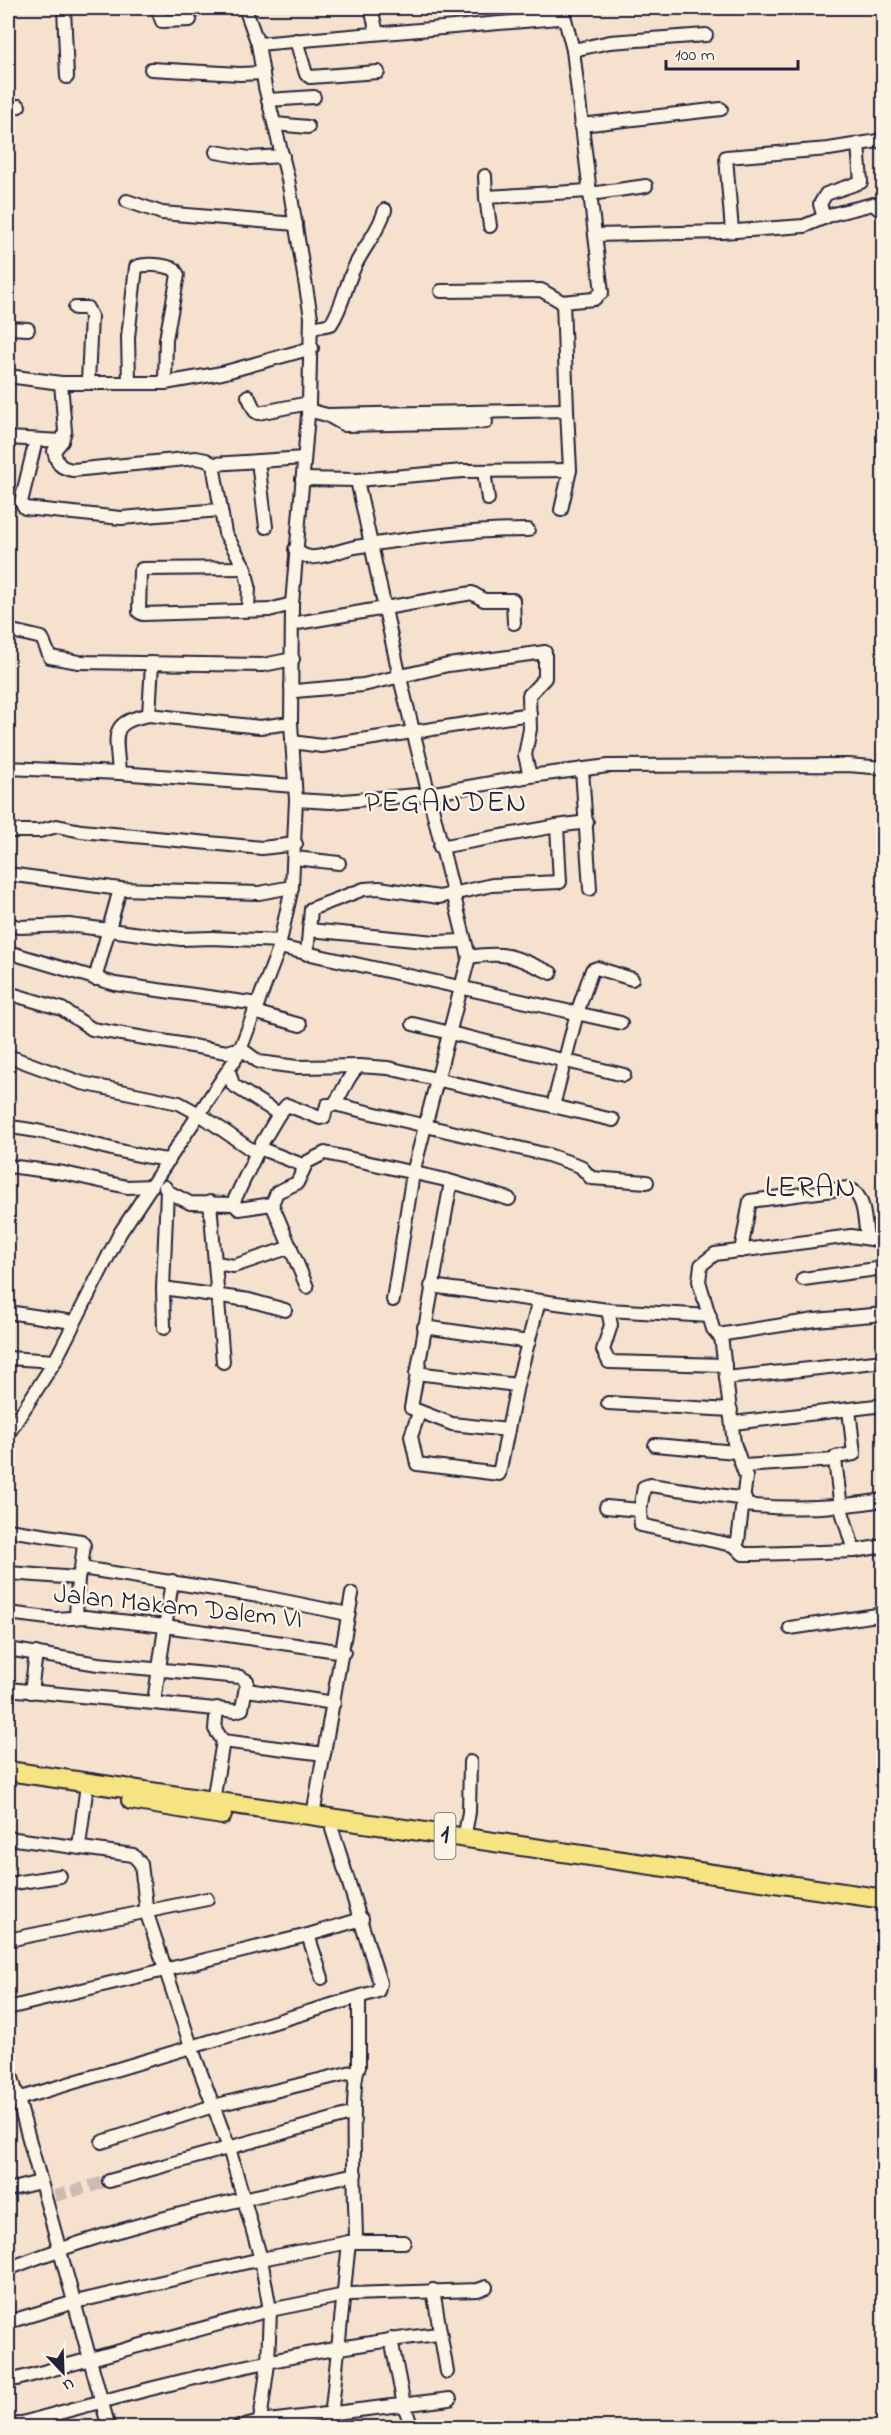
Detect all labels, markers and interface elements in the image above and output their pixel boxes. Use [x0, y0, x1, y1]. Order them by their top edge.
scale bar [666, 33, 798, 71]
text: 100 m [675, 43, 715, 69]
district label: PEGANDEN [364, 782, 528, 826]
district label: LERAN [765, 1167, 857, 1211]
street label: Jalan Makam Dalem VI [52, 1576, 304, 1640]
road number: 1 [434, 1813, 456, 1859]
north arrow [33, 2342, 93, 2402]
text: U [59, 2371, 77, 2397]

